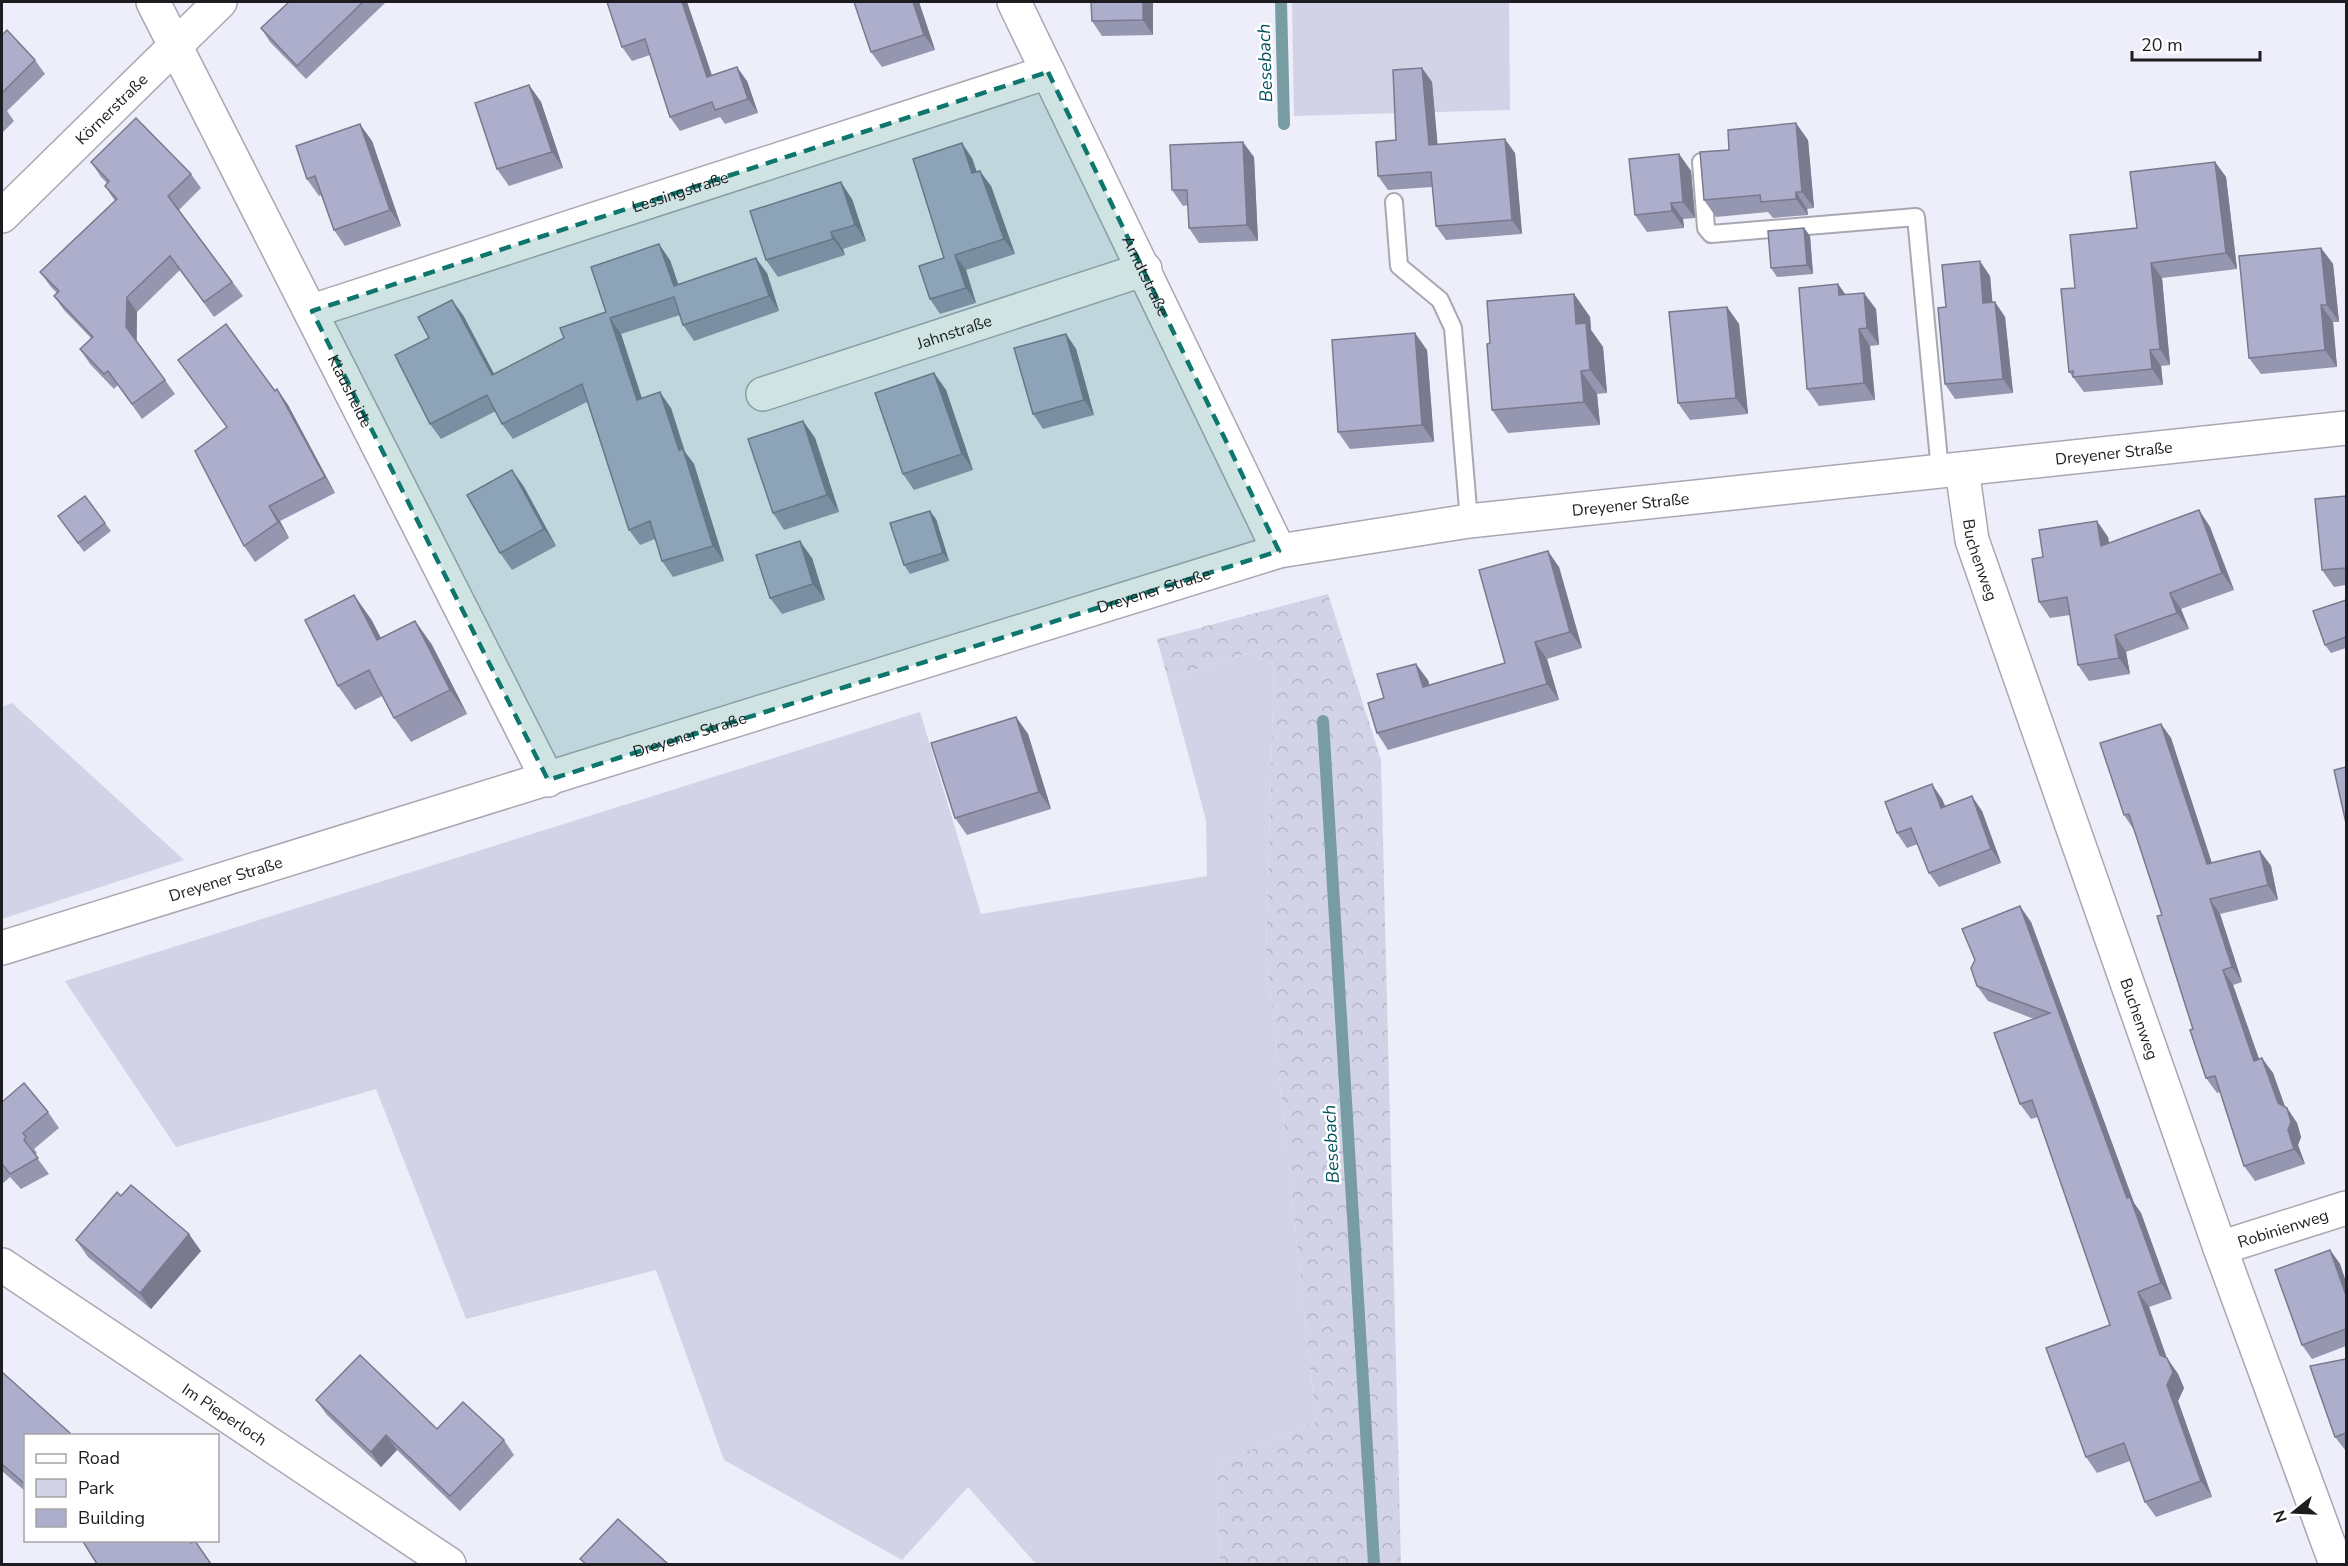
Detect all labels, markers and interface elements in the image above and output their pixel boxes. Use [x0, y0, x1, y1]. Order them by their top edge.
water label: Besebach [1252, 23, 1278, 103]
scale bar [2132, 24, 2260, 62]
text: 20 m [2141, 33, 2183, 57]
street label: Körnerstraße [71, 69, 153, 150]
street label: Lessingstraße [629, 166, 732, 218]
street label: Arndtstraße [1116, 232, 1174, 320]
street label: Jahnstraße [913, 310, 995, 355]
street label: Klausheide [322, 351, 377, 431]
street label: Dreyener Straße [2054, 436, 2174, 471]
street label: Dreyener Straße [1571, 488, 1690, 522]
street label: Buchenweg [1957, 518, 2003, 604]
street label: Dreyener Straße [1094, 563, 1214, 619]
street label: Dreyener Straße [630, 707, 749, 763]
street label: Dreyener Straße [166, 851, 285, 907]
street label: Buchenweg [2114, 975, 2163, 1063]
water label: Besebach [1317, 1104, 1345, 1184]
street label: Robinienweg [2235, 1204, 2331, 1254]
street label: Im Pieperloch [177, 1378, 271, 1451]
legend [24, 1434, 219, 1542]
text: Road [78, 1446, 120, 1470]
text: Park [78, 1476, 115, 1500]
north arrow [2264, 1482, 2324, 1542]
text: Building [78, 1506, 145, 1530]
text: N [2268, 1507, 2293, 1525]

